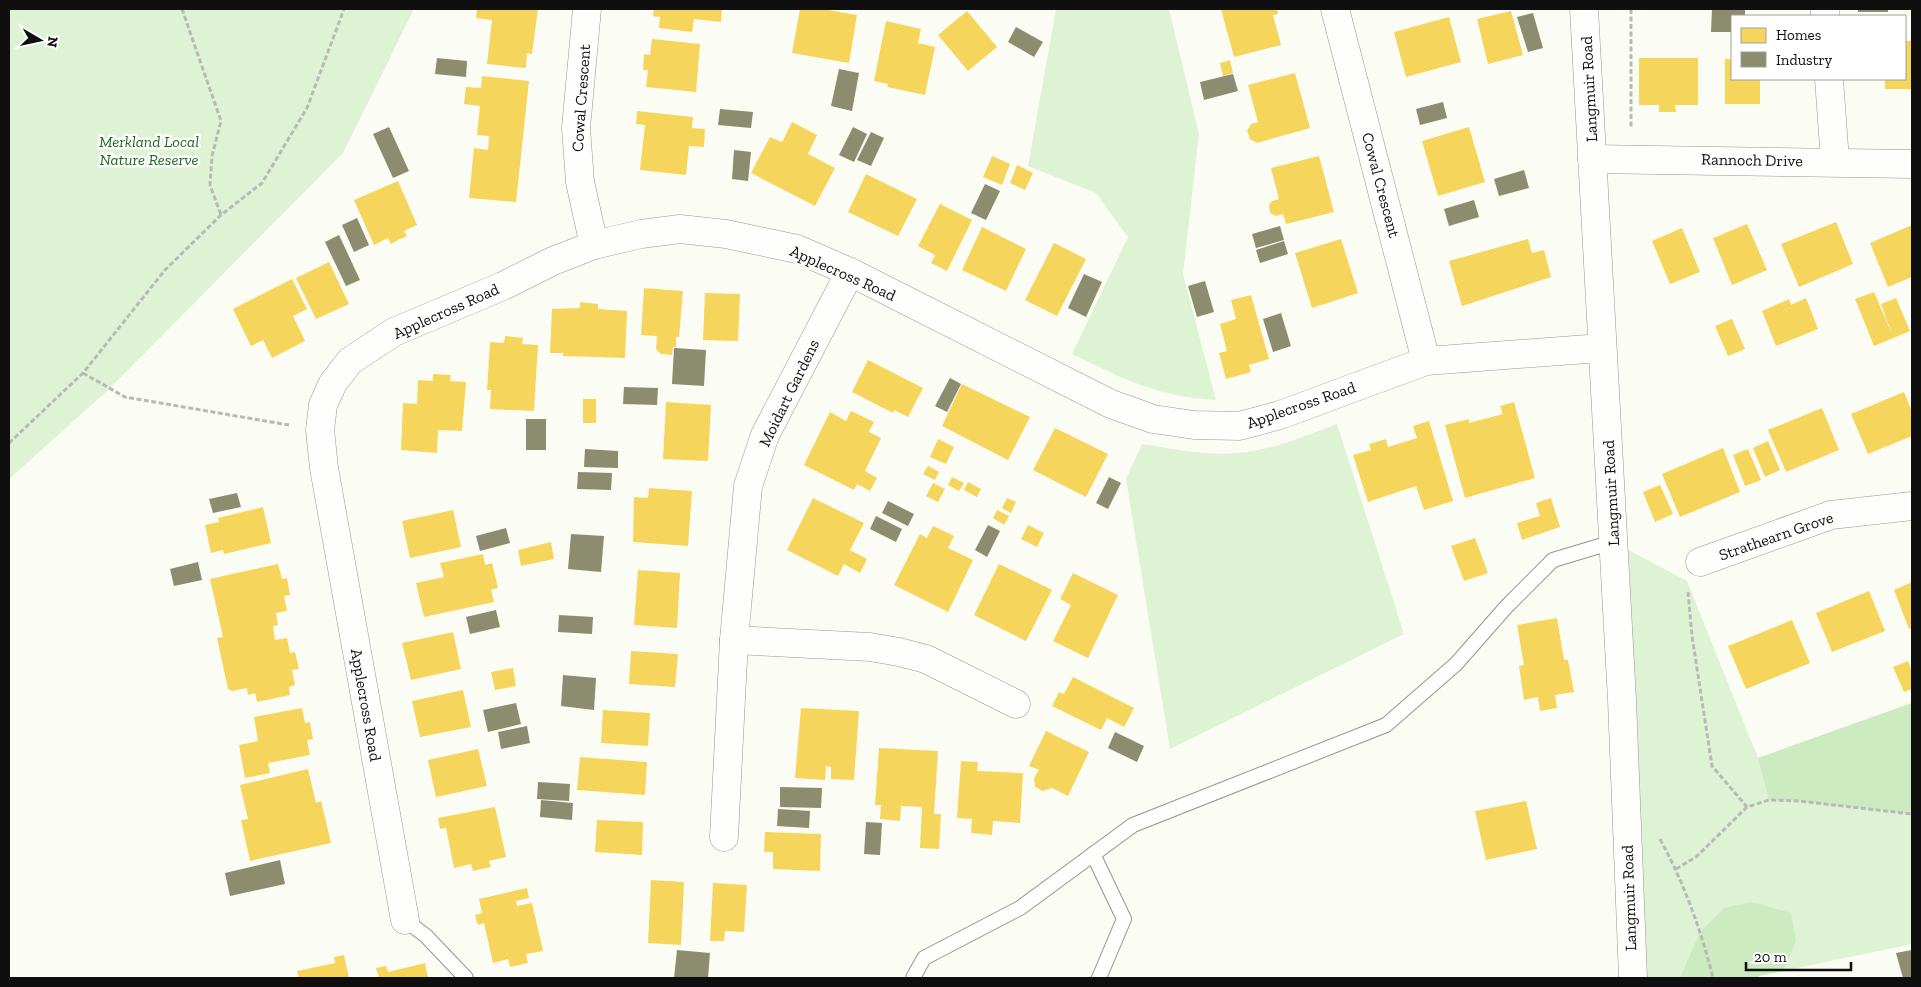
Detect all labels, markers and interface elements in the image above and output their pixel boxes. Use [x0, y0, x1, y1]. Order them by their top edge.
north arrow [15, 15, 65, 65]
legend [1731, 15, 1906, 80]
text: Homes [1776, 26, 1821, 44]
text: N [43, 35, 62, 49]
street label: Langmuir Road [1577, 35, 1601, 143]
street label: Cowal Crescent [568, 43, 594, 152]
text: Industry [1776, 51, 1833, 69]
street label: Cowal Crescent [1358, 130, 1404, 240]
park label: Merkland Local Nature Reserve [99, 132, 199, 169]
street label: Rannoch Drive [1701, 150, 1803, 170]
street label: Applecross Road [787, 241, 899, 305]
street label: Applecross Road [390, 279, 502, 343]
street label: Moidart Gardens [755, 336, 823, 450]
street label: Applecross Road [1244, 377, 1358, 433]
street label: Langmuir Road [1599, 439, 1623, 547]
street label: Strathearn Grove [1716, 508, 1836, 564]
street label: Applecross Road [347, 647, 385, 763]
street label: Langmuir Road [1618, 844, 1640, 951]
scale bar [1746, 940, 1851, 972]
text: 20 m [1754, 948, 1787, 966]

